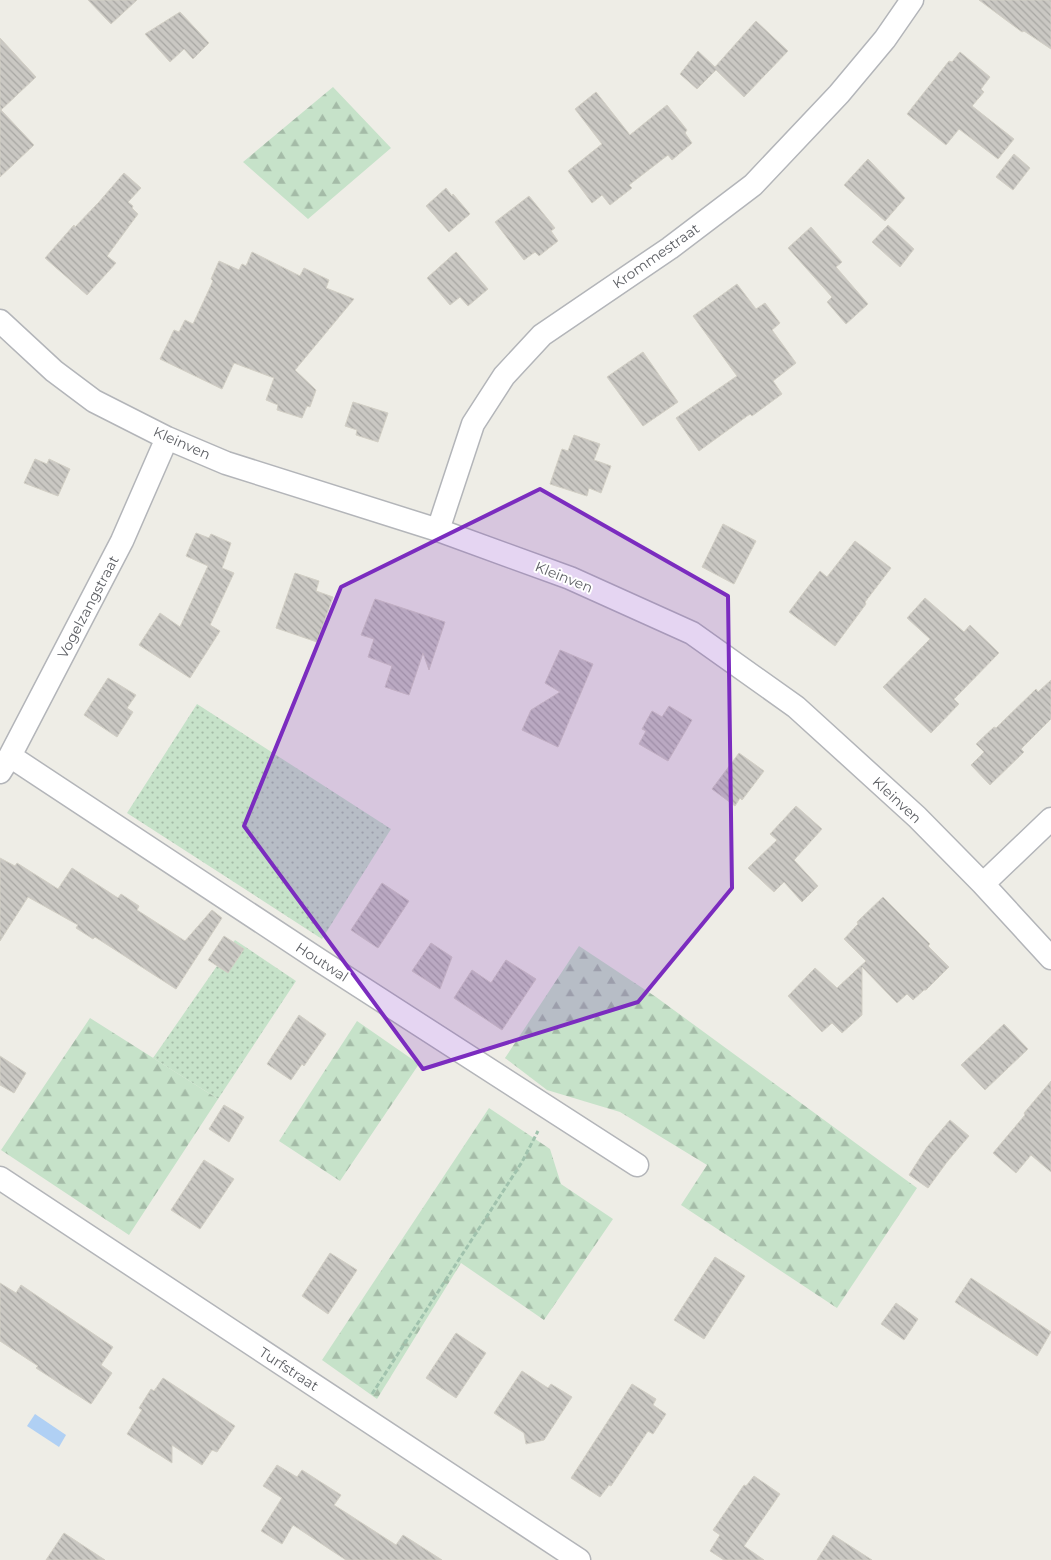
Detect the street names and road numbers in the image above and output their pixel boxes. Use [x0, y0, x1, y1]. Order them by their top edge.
street label: Krommestraat [609, 219, 703, 293]
street label: Kleinven [151, 422, 213, 464]
street label: Vogelzangstraat [53, 552, 123, 661]
street label: Kleinven [533, 557, 595, 597]
street label: Kleinven [869, 773, 925, 827]
street label: Houtwal [292, 938, 352, 986]
street label: Turfstraat [256, 1343, 322, 1395]

